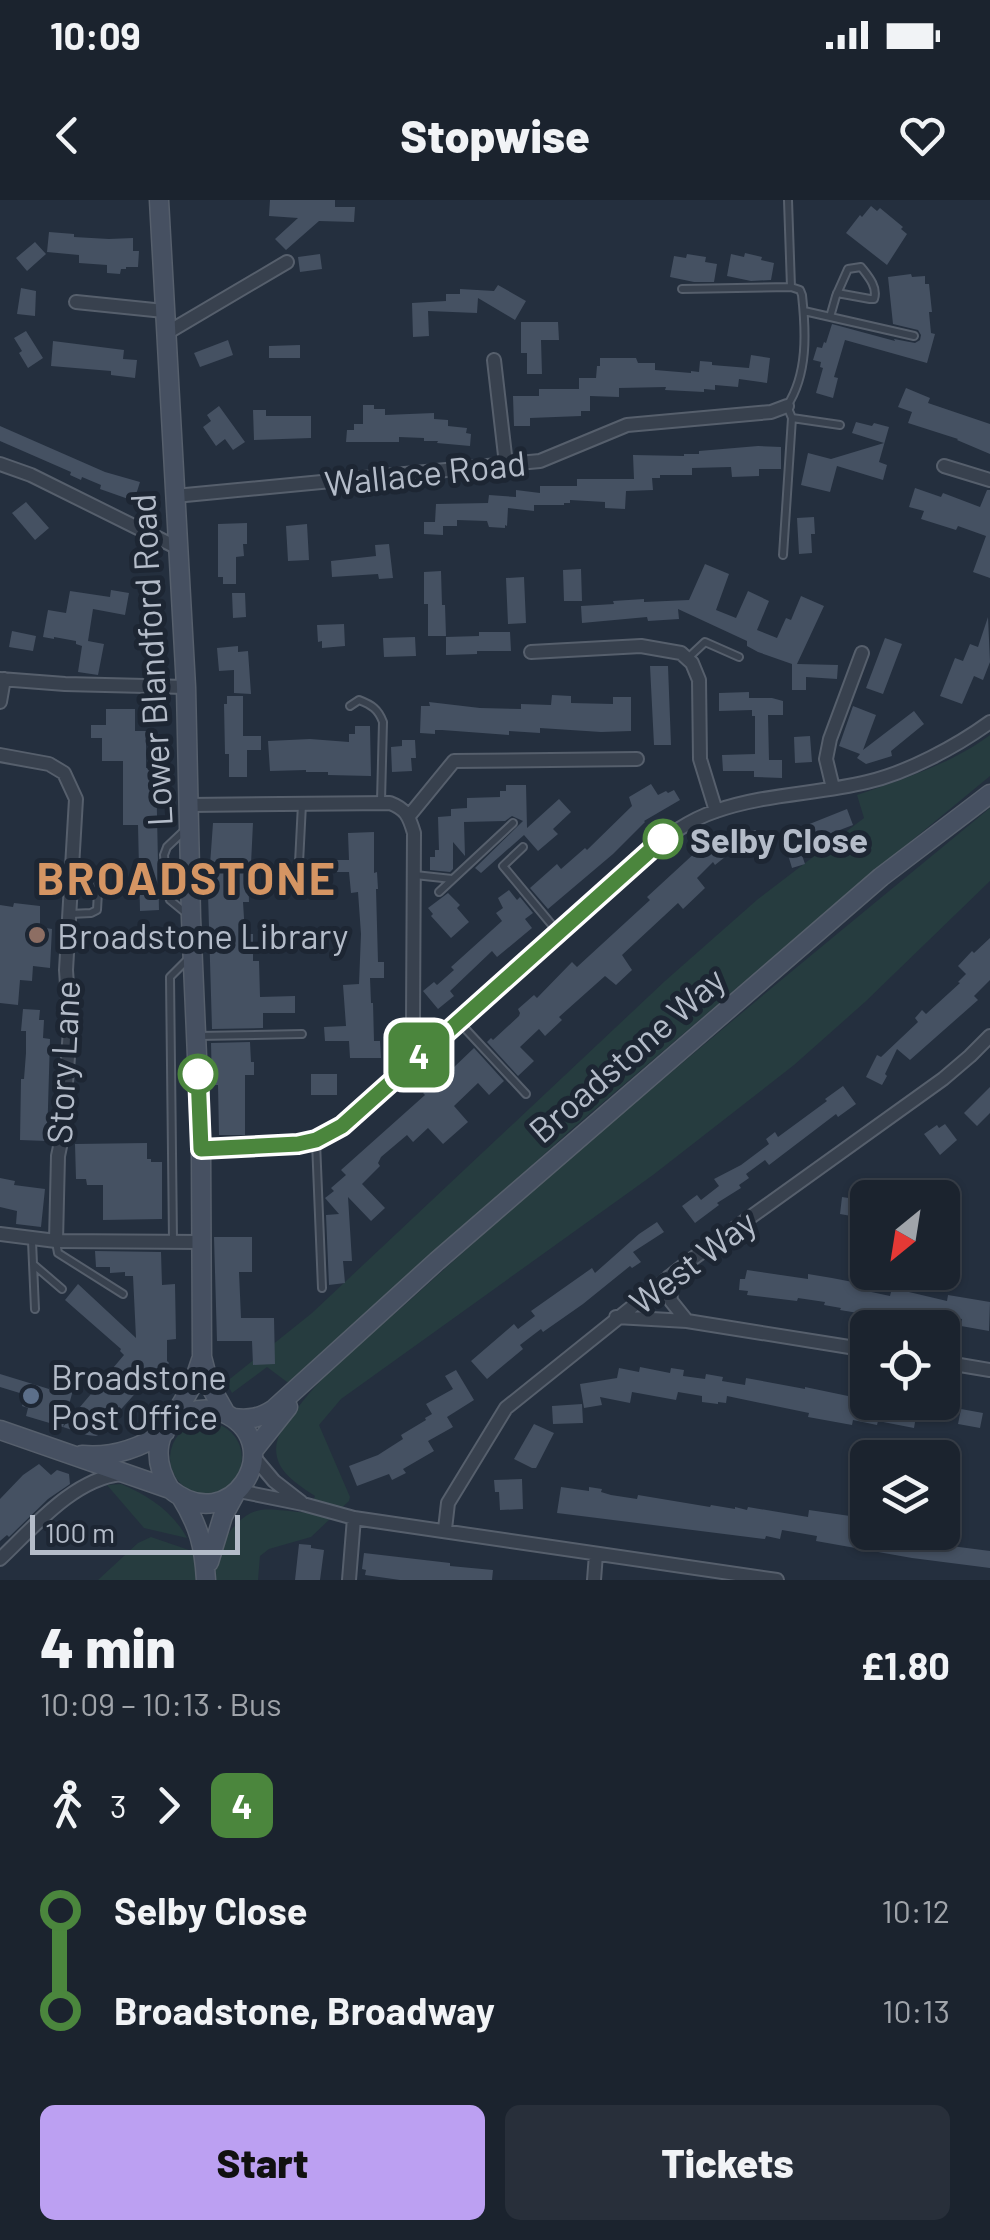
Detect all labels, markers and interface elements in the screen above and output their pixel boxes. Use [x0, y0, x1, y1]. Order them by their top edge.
text: 10:09 [50, 12, 141, 58]
icon: back [40, 108, 95, 163]
text: Stopwise [400, 108, 590, 162]
icon: heart [895, 108, 950, 163]
street label: Wallace Road [322, 441, 528, 503]
street label: Lower Blandford Road [120, 493, 180, 827]
place label: Selby Close [690, 818, 868, 860]
marker: Selby Close [644, 820, 682, 858]
district label: BROADSTONE [36, 850, 338, 904]
place label: Broadstone Library [57, 914, 348, 956]
marker: Broadstone Library [26, 924, 48, 946]
street label: Broadstone Way [519, 958, 733, 1150]
street label: Story Lane [37, 979, 87, 1145]
line badge: 4 [386, 1022, 452, 1088]
text: 4 [408, 1034, 430, 1076]
unlabelled marker [179, 1055, 217, 1093]
north arrow [850, 1180, 960, 1290]
map controls [850, 1180, 960, 1550]
street label: West Way [621, 1200, 763, 1322]
button: locate [850, 1310, 960, 1420]
place label: Broadstone Post Office [51, 1355, 227, 1437]
marker: Broadstone Post Office [20, 1385, 42, 1407]
button: layers [850, 1440, 960, 1550]
scale bar [30, 1510, 240, 1554]
text: 100 m [45, 1515, 115, 1549]
text: 4 min [40, 1613, 176, 1679]
text: £1.80 [861, 1642, 950, 1688]
text: 10:09 – 10:13 · Bus [40, 1684, 282, 1722]
icon: walk [40, 1778, 95, 1833]
icon: forward [141, 1778, 196, 1833]
text: 4 [231, 1784, 253, 1826]
text: 3 [110, 1786, 126, 1824]
text: Selby Close [114, 1887, 308, 1933]
text: 10:12 [882, 1891, 950, 1929]
text: Broadstone, Broadway [114, 1987, 495, 2033]
text: 10:13 [882, 1991, 950, 2029]
button: Start [40, 2105, 485, 2220]
button: Tickets [505, 2105, 950, 2220]

